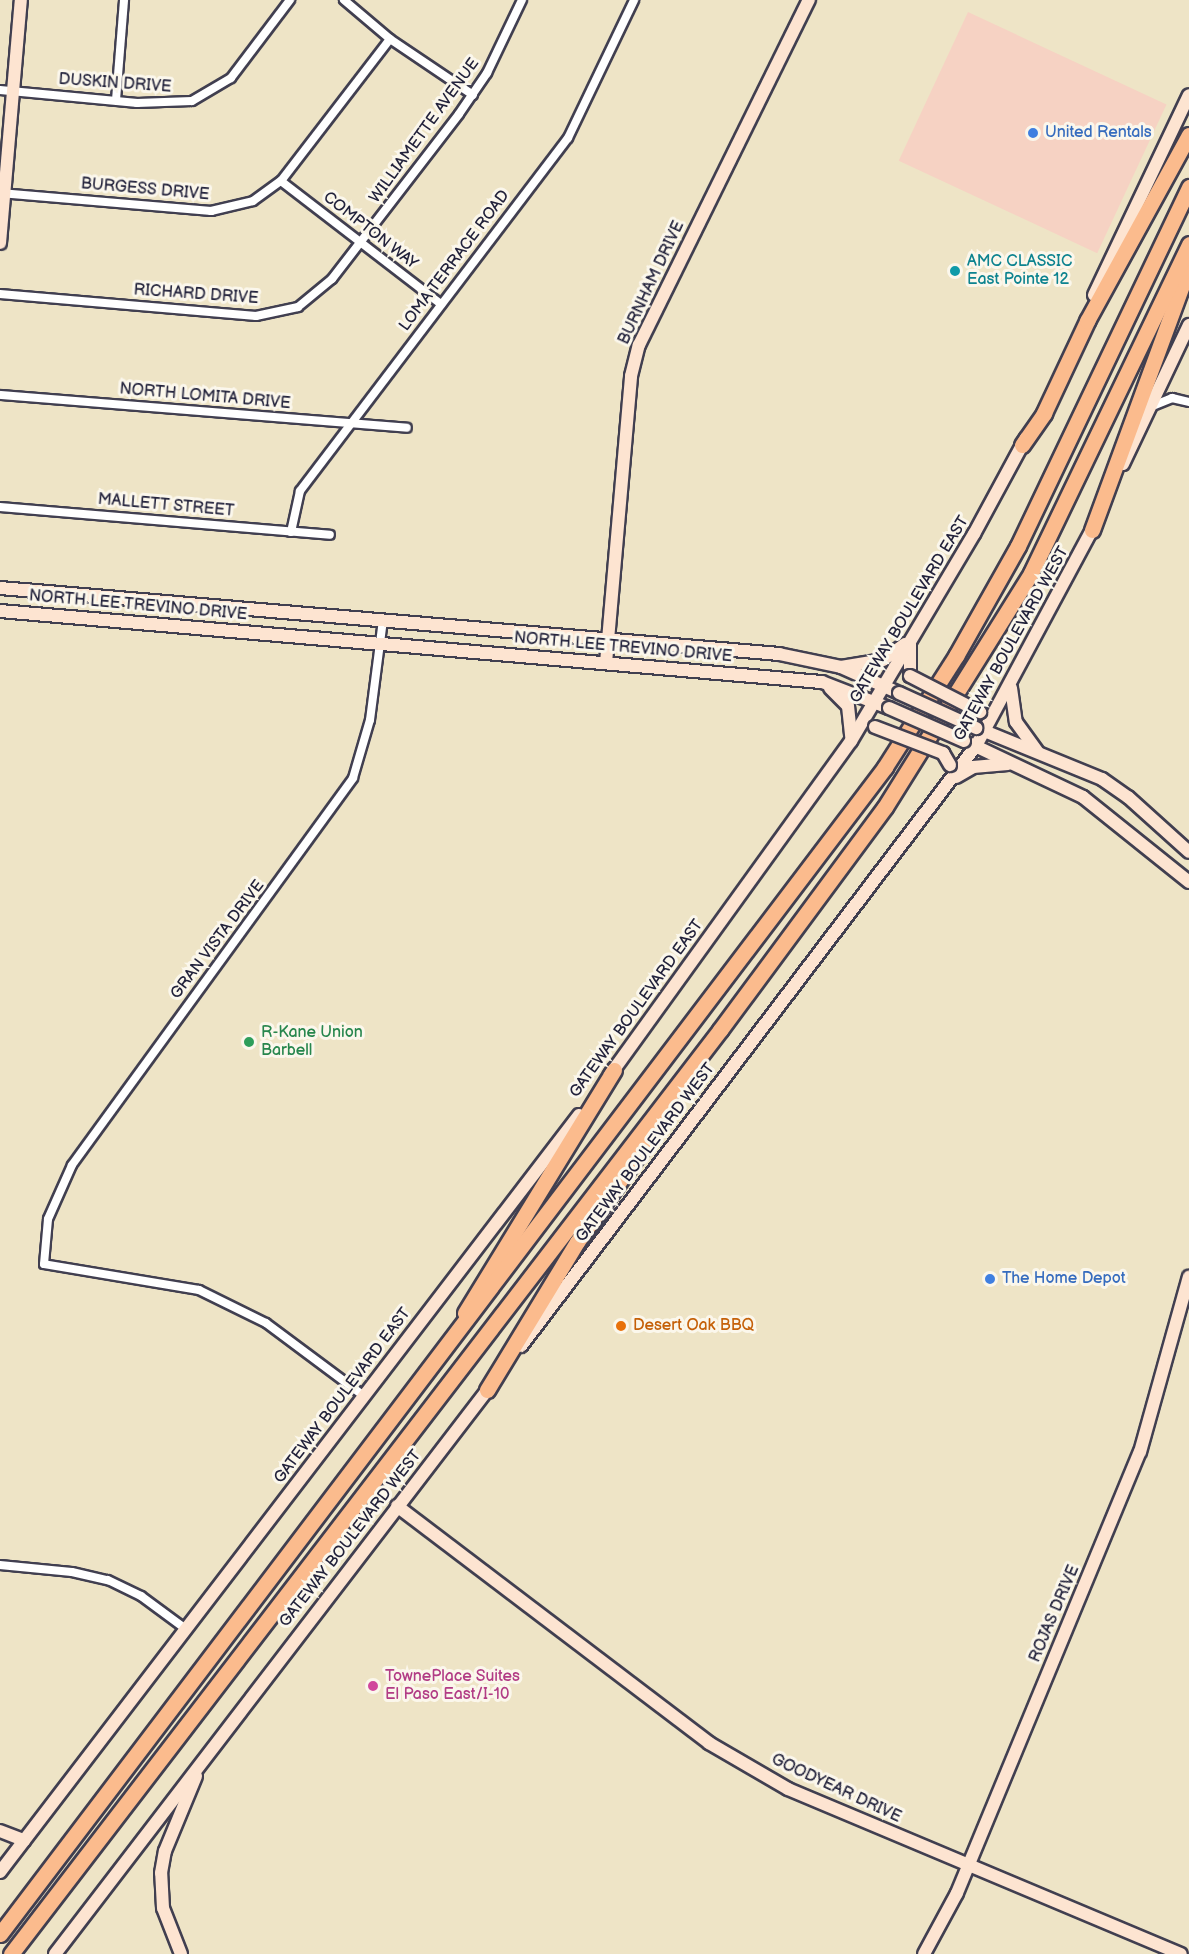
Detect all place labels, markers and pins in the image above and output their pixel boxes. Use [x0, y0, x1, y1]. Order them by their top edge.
place label: United Rentals [1045, 123, 1152, 143]
marker: United Rentals [1026, 126, 1040, 140]
place label: AMC CLASSIC East Pointe 12 [967, 252, 1072, 290]
marker: AMC CLASSIC East Pointe 12 [948, 264, 962, 278]
place label: R-Kane Union Barbell [261, 1023, 363, 1061]
marker: R-Kane Union Barbell [242, 1035, 256, 1049]
place label: The Home Depot [1002, 1269, 1126, 1289]
marker: The Home Depot [983, 1272, 997, 1286]
place label: Desert Oak BBQ [633, 1316, 754, 1336]
marker: Desert Oak BBQ [614, 1319, 628, 1333]
place label: TownePlace Suites El Paso East/I-10 [385, 1667, 520, 1705]
marker: TownePlace Suites El Paso East/I-10 [366, 1679, 380, 1693]

